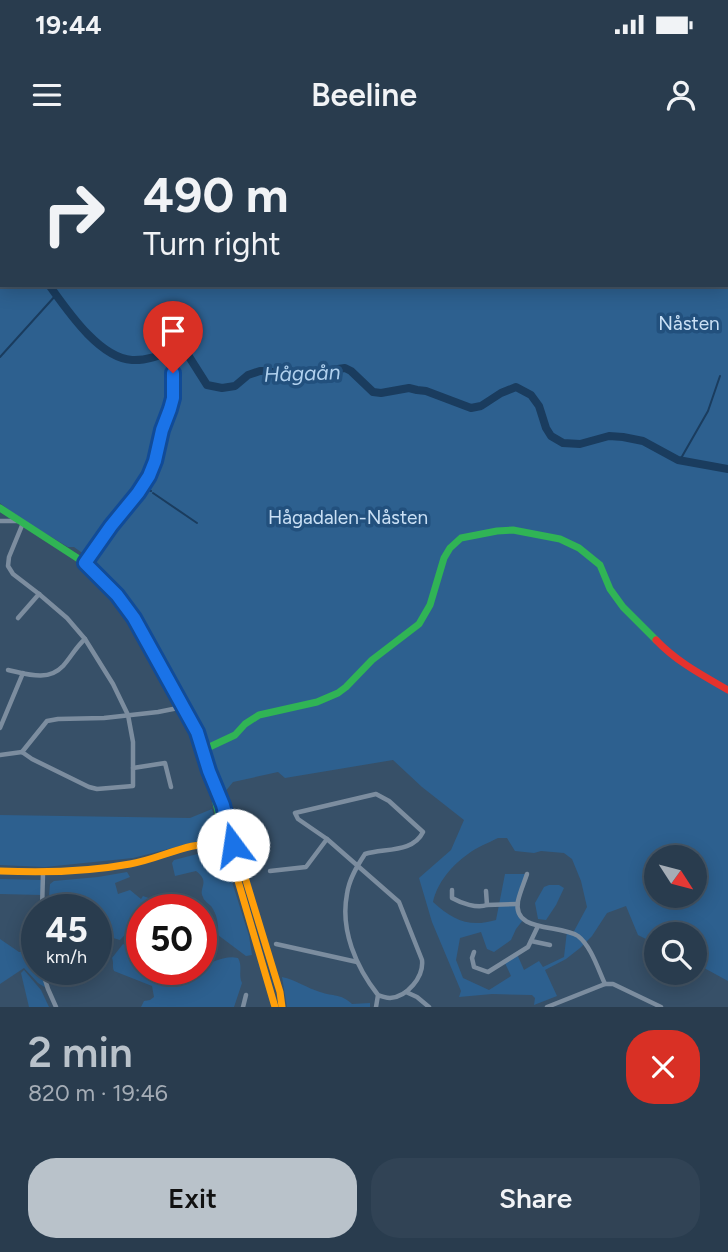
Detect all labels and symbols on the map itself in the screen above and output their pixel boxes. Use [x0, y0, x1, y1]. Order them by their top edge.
pin [143, 301, 203, 373]
park label: Nåsten [658, 312, 720, 335]
water label: Hågaån [263, 359, 341, 387]
park label: Hågadalen-Nåsten [268, 506, 428, 529]
position arrow [196, 808, 270, 882]
north arrow [644, 845, 707, 908]
speed limit sign: 50 [126, 894, 217, 985]

